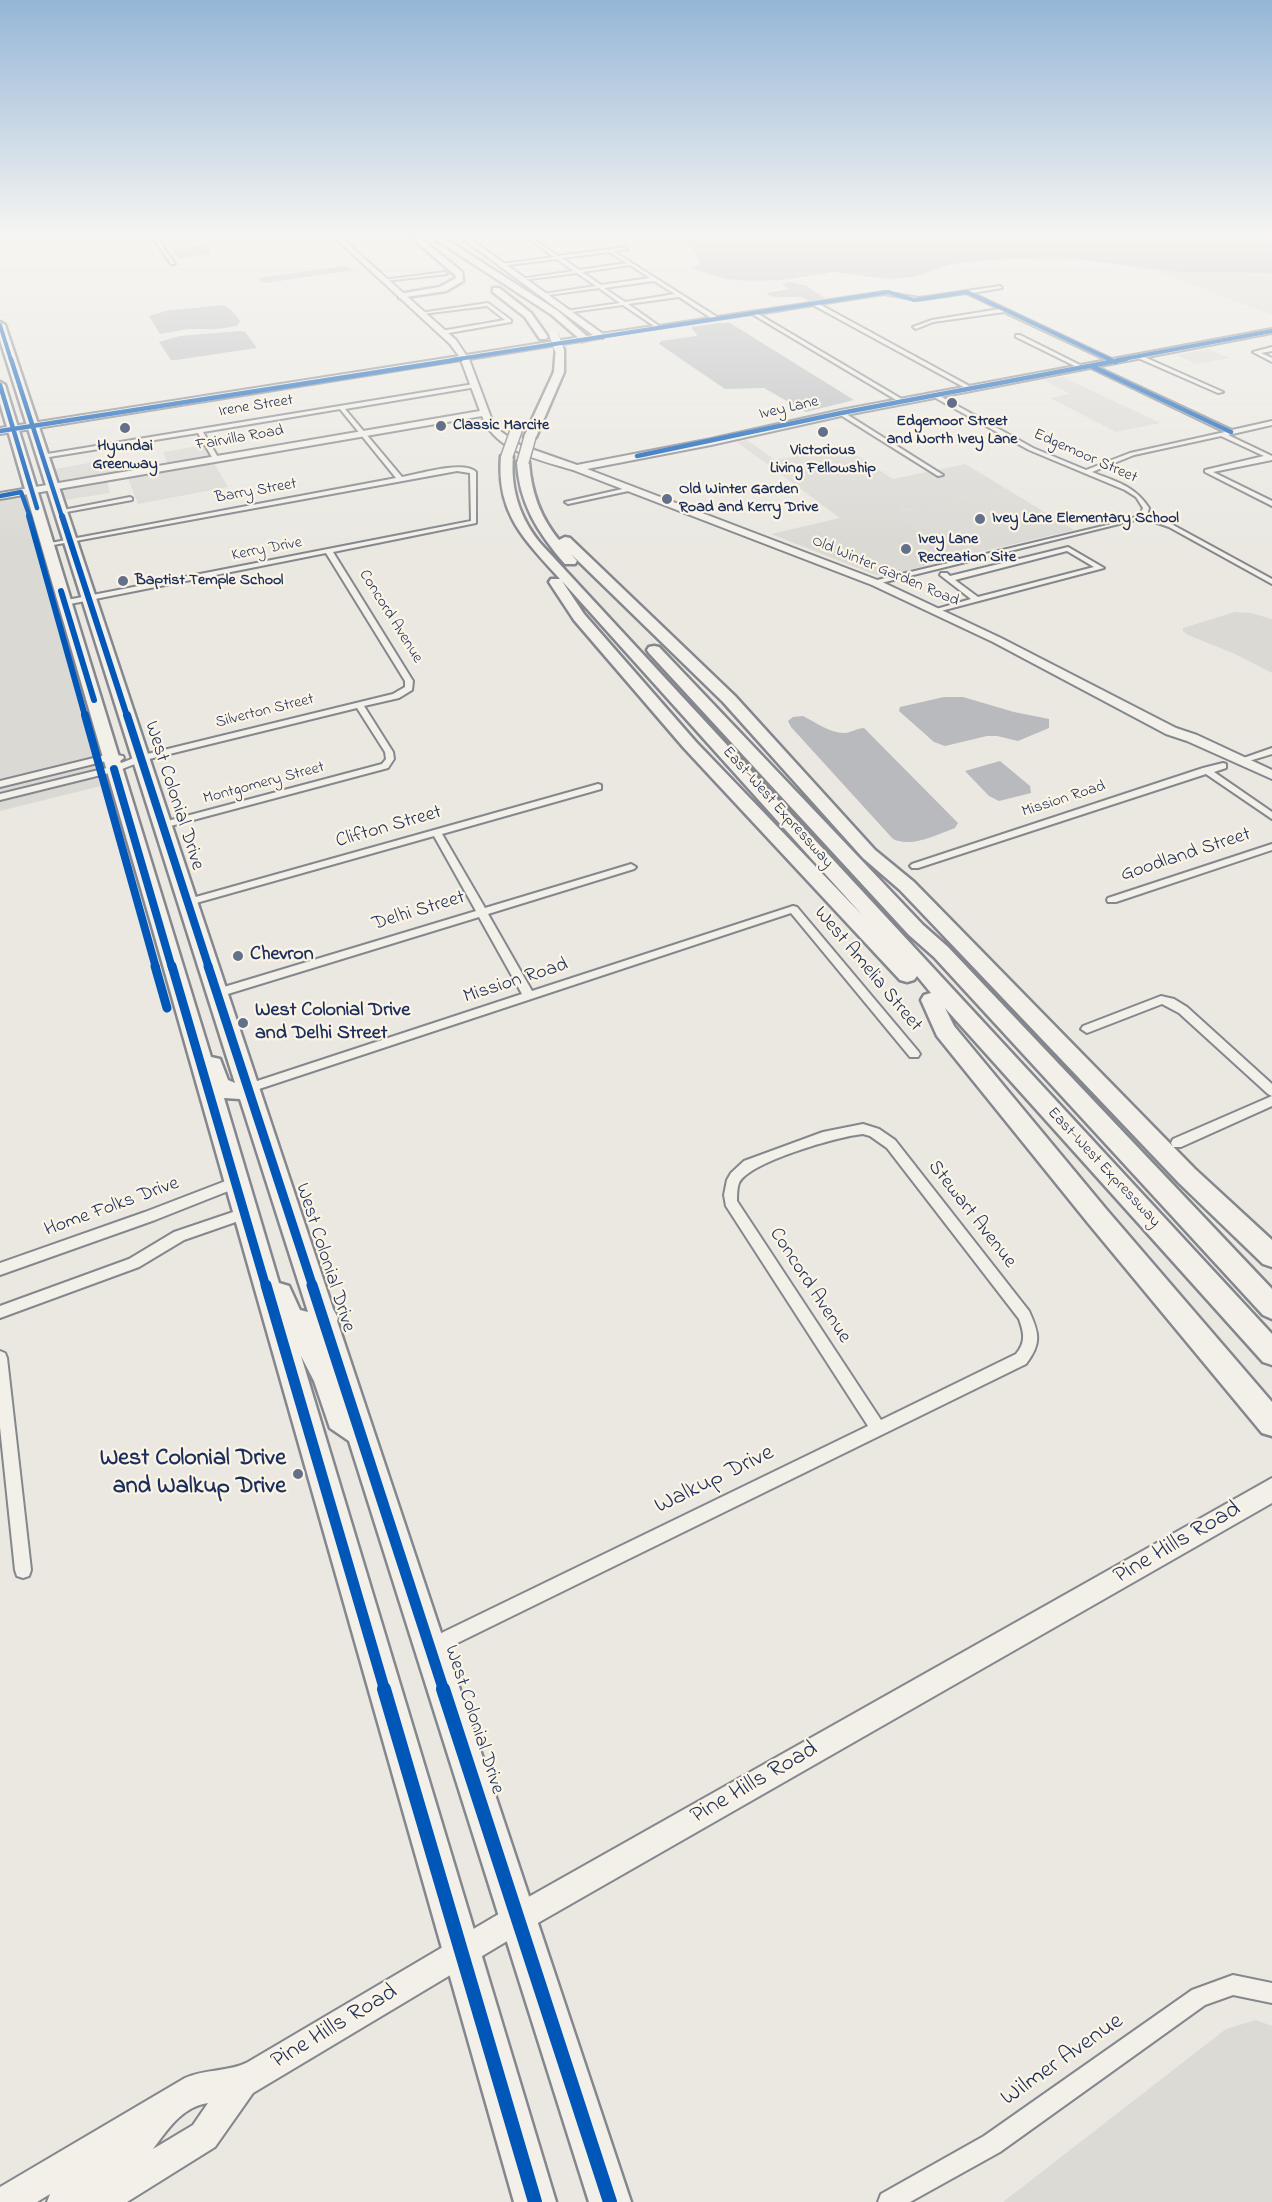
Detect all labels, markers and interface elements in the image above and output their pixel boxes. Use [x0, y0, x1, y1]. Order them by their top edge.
street label: Irene Street [217, 392, 295, 422]
street label: Ivey Lane [758, 393, 820, 425]
marker: Edgemoor Street and North Ivey Lane [945, 396, 959, 410]
place label: Edgemoor Street and North Ivey Lane [887, 412, 1017, 450]
place label: Classic Marcite [453, 416, 549, 436]
marker: Classic Marcite [434, 419, 448, 433]
marker: Hyundai Greenway [118, 421, 132, 435]
street label: Fairvilla Road [195, 422, 285, 456]
marker: Victorious Living Fellowship [816, 425, 830, 439]
street label: Edgemoor Street [1030, 426, 1140, 488]
place label: Hyundai Greenway [92, 437, 158, 475]
place label: Victorious Living Fellowship [770, 441, 876, 479]
street label: Barry Street [214, 475, 298, 509]
place label: Old Winter Garden Road and Kerry Drive [679, 480, 818, 518]
marker: Old Winter Garden Road and Kerry Drive [660, 492, 674, 506]
place label: Ivey Lane Elementary School [992, 509, 1179, 529]
marker: Ivey Lane Elementary School [973, 512, 987, 526]
place label: Ivey Lane Recreation Site [918, 530, 1016, 568]
street label: Old Winter Garden Road [808, 532, 962, 612]
street label: Kerry Drive [230, 534, 304, 566]
marker: Ivey Lane Recreation Site [899, 542, 913, 556]
street label: Concord Avenue [354, 567, 426, 667]
place label: Baptist Temple School [135, 571, 284, 591]
marker: Baptist Temple School [116, 574, 130, 588]
street label: Silverton Street [214, 691, 316, 733]
street label: West Colonial Drive [138, 718, 208, 874]
street label: East-West Expressway [717, 743, 837, 873]
street label: Montgomery Street [201, 759, 327, 809]
street label: Mission Road [1020, 777, 1108, 823]
street label: Clifton Street [333, 801, 445, 855]
street label: Goodland Street [1118, 824, 1254, 888]
street label: Delhi Street [370, 887, 468, 937]
street label: West Amelia Street [808, 902, 926, 1038]
place label: Chevron [250, 944, 314, 968]
marker: Chevron [231, 949, 245, 963]
street label: Mission Road [461, 954, 571, 1010]
place label: West Colonial Drive and Delhi Street [255, 1000, 410, 1047]
marker: West Colonial Drive and Delhi Street [236, 1016, 250, 1030]
street label: East-West Expressway [1042, 1104, 1164, 1232]
street label: Stewart Avenue [921, 1156, 1021, 1274]
street label: Home Folks Drive [41, 1173, 183, 1243]
street label: West Colonial Drive [289, 1180, 359, 1336]
street label: Concord Avenue [763, 1224, 855, 1348]
street label: Walkup Drive [651, 1440, 779, 1522]
place label: West Colonial Drive and Walkup Drive [100, 1446, 286, 1502]
marker: West Colonial Drive and Walkup Drive [291, 1467, 305, 1481]
street label: Pine Hills Road [1109, 1496, 1247, 1592]
street label: West Colonial Drive [438, 1642, 508, 1798]
street label: Pine Hills Road [686, 1736, 824, 1832]
street label: Pine Hills Road [267, 1979, 403, 2077]
street label: Wilmer Avenue [996, 2008, 1130, 2114]

